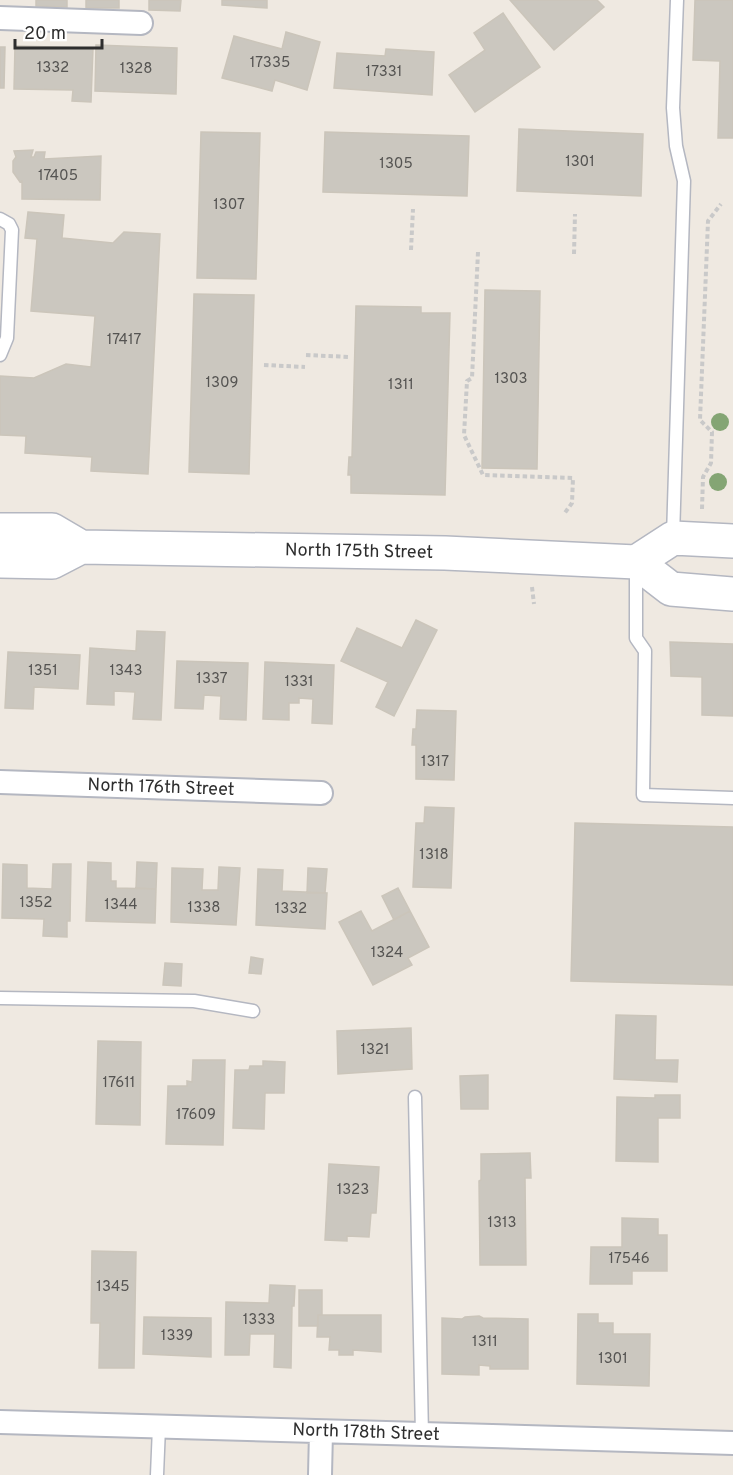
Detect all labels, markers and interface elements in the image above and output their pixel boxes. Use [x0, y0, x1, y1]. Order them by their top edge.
scale bar [15, 12, 102, 50]
text: 20 m [24, 23, 66, 46]
house number: 17335 [250, 54, 290, 73]
house number: 1332 [37, 59, 69, 78]
house number: 1328 [120, 60, 152, 79]
house number: 17331 [366, 63, 402, 82]
house number: 1301 [565, 153, 595, 172]
house number: 1305 [379, 155, 413, 174]
house number: 17405 [38, 167, 78, 186]
house number: 1307 [213, 196, 245, 215]
house number: 17417 [107, 331, 141, 350]
house number: 1303 [494, 370, 528, 389]
house number: 1309 [205, 374, 239, 393]
house number: 1311 [388, 376, 414, 395]
street label: North 175th Street [285, 539, 433, 565]
house number: 1351 [28, 662, 58, 681]
house number: 1343 [110, 662, 142, 681]
house number: 1337 [196, 670, 228, 689]
house number: 1331 [284, 673, 314, 692]
house number: 1317 [421, 753, 449, 772]
street label: North 176th Street [87, 774, 235, 802]
house number: 1318 [419, 846, 449, 865]
house number: 1352 [19, 894, 53, 913]
house number: 1344 [104, 896, 138, 915]
house number: 1338 [188, 899, 220, 918]
house number: 1332 [275, 900, 307, 919]
house number: 1324 [371, 944, 403, 963]
house number: 1321 [360, 1041, 390, 1060]
house number: 17611 [103, 1074, 135, 1093]
house number: 17609 [176, 1106, 216, 1125]
house number: 1323 [337, 1181, 369, 1200]
house number: 1313 [487, 1214, 517, 1233]
house number: 17546 [608, 1250, 650, 1269]
house number: 1345 [96, 1278, 130, 1297]
house number: 1333 [243, 1311, 275, 1330]
house number: 1339 [161, 1327, 193, 1346]
house number: 1311 [472, 1333, 498, 1352]
house number: 1301 [598, 1350, 628, 1369]
street label: North 178th Street [292, 1419, 440, 1447]

